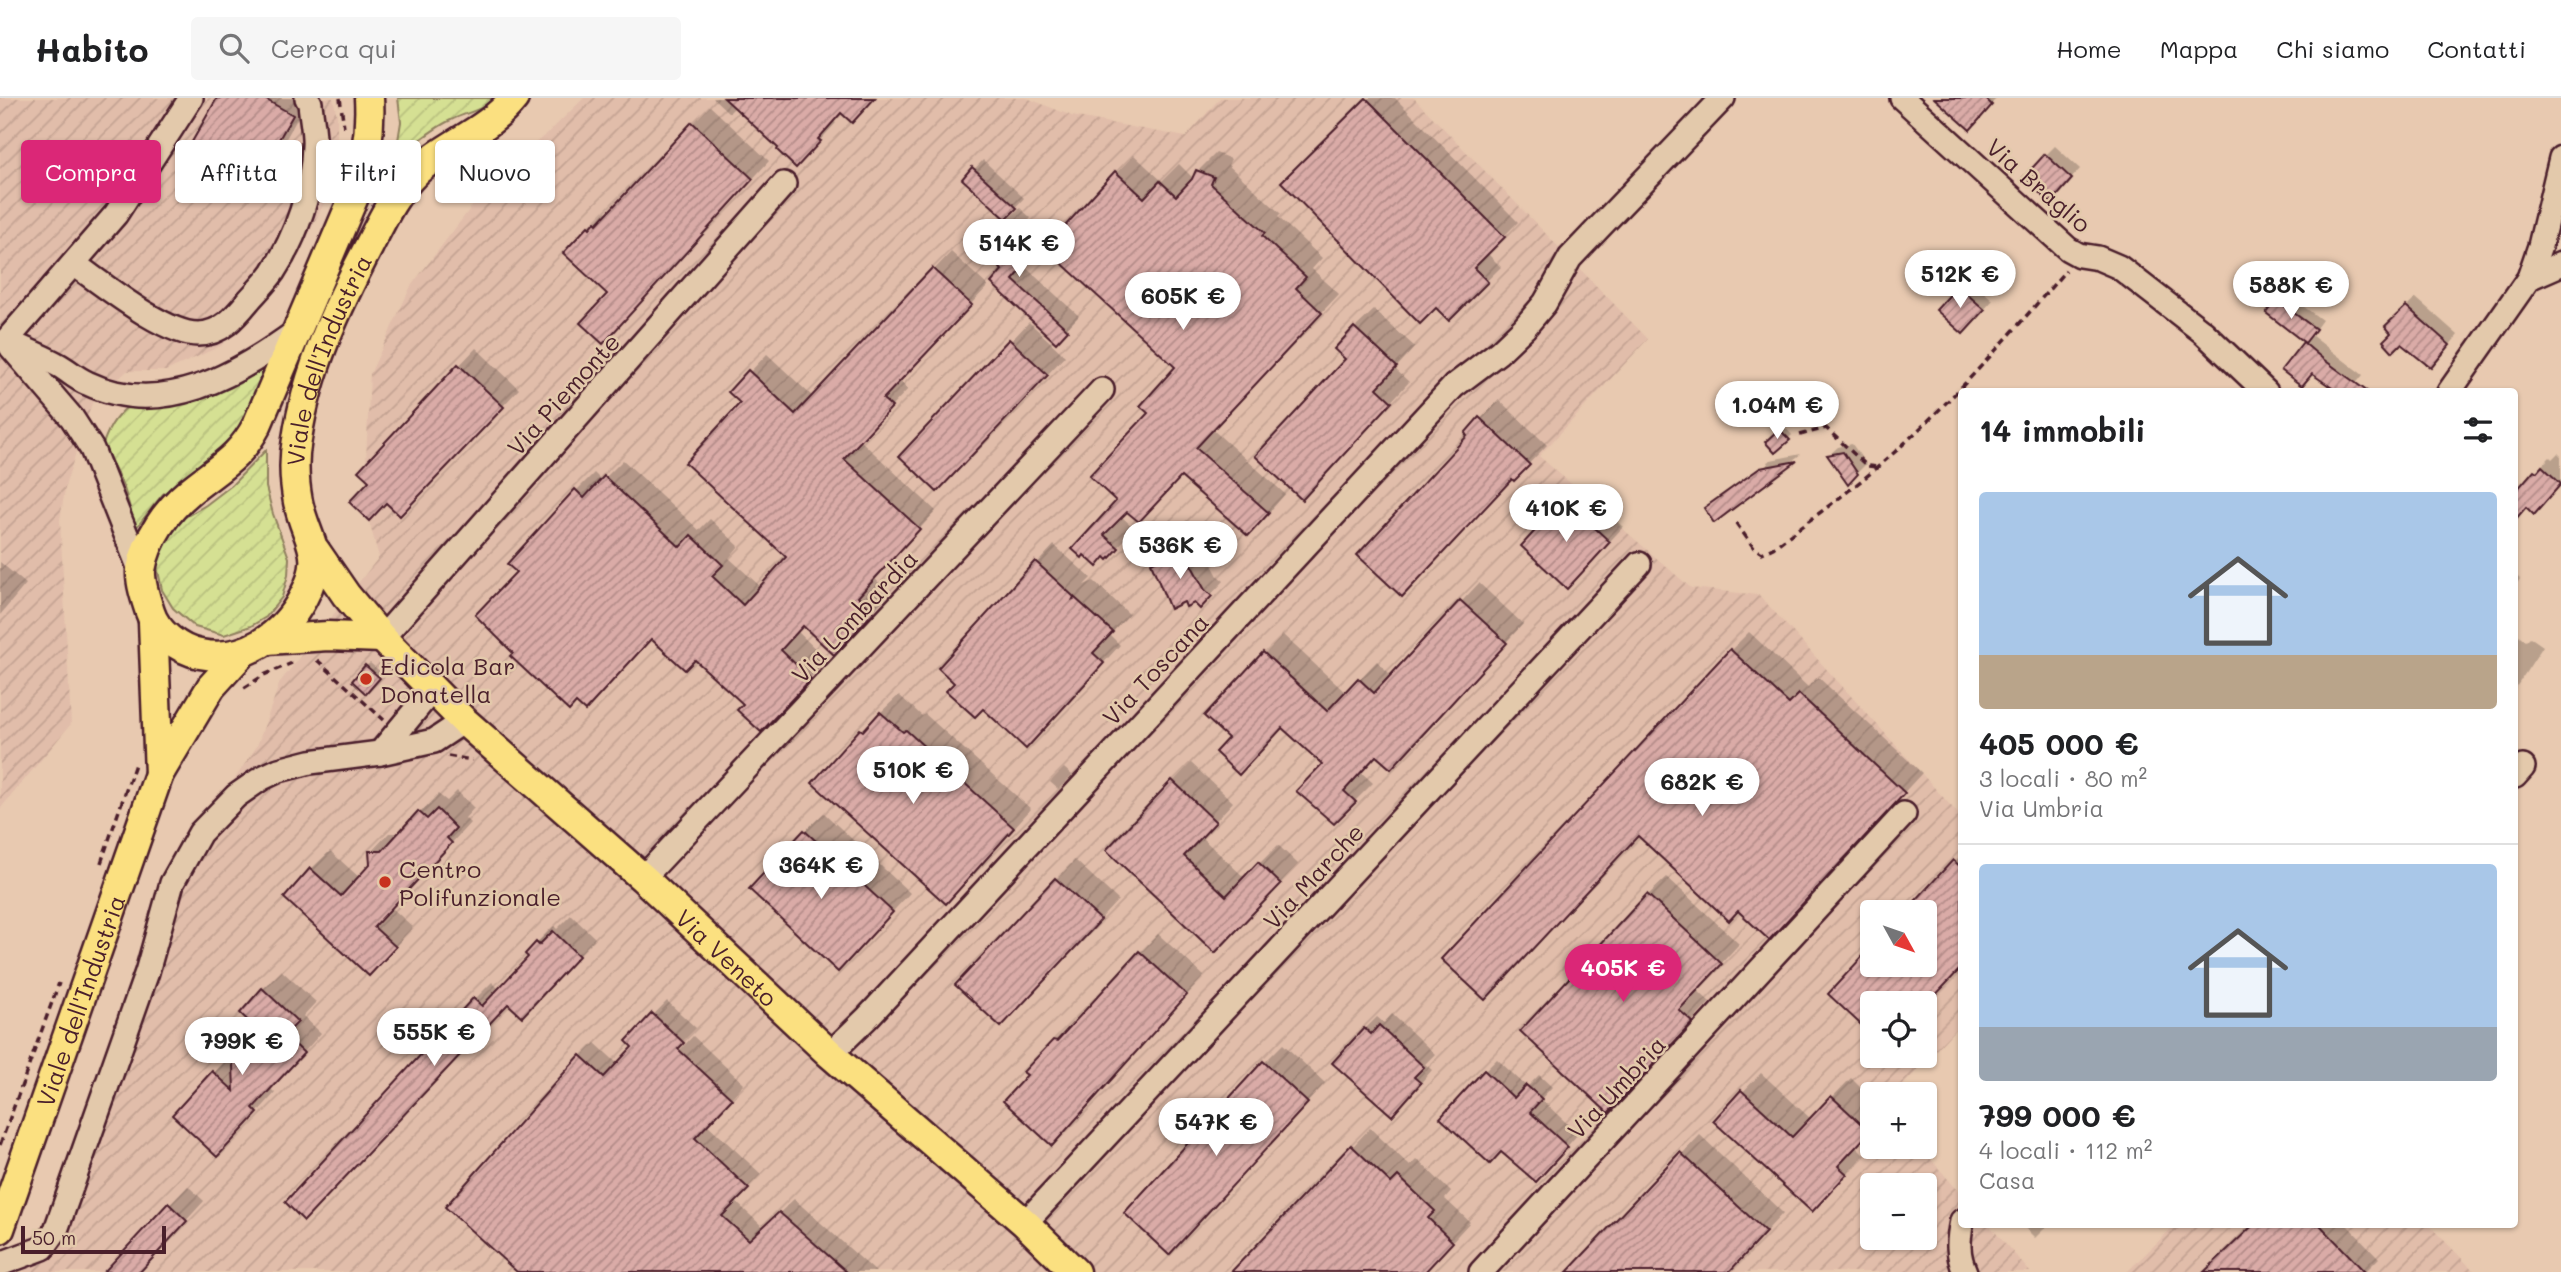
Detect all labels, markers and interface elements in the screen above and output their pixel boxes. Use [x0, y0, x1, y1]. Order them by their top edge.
search box [191, 17, 681, 80]
text: Habito [35, 27, 149, 70]
icon: search [215, 29, 253, 67]
text: Cerca qui [271, 31, 397, 65]
text: Home [2056, 33, 2122, 64]
text: Mappa [2160, 33, 2238, 64]
text: Chi siamo [2276, 33, 2389, 64]
text: Contatti [2427, 33, 2526, 64]
street label: Via Braglio [1980, 131, 2098, 239]
chip: Compra [21, 140, 161, 203]
chip: Affitta [175, 140, 302, 203]
chip: Filtri [316, 140, 421, 203]
chip: Nuovo [435, 140, 555, 203]
pin: 514K € [962, 220, 1076, 279]
text: 514K € [979, 227, 1059, 257]
street label: Viale dell'Industria [279, 249, 378, 466]
pin: 512K € [1903, 250, 2017, 310]
text: 512K € [1921, 258, 1999, 288]
pin: 588K € [2234, 262, 2348, 321]
text: 588K € [2249, 269, 2333, 299]
pin: 605K € [1126, 272, 1240, 332]
text: 605K € [1141, 280, 1225, 310]
street label: Via Piemonte [500, 326, 626, 462]
pin: 1.04M € [1712, 382, 1842, 441]
text: 1.04M € [1731, 389, 1823, 419]
text: 14 immobili [1979, 410, 2146, 450]
icon: filters [2459, 411, 2497, 449]
pin: 410K € [1509, 484, 1623, 544]
text: 410K € [1525, 492, 1607, 522]
pin: 536K € [1123, 522, 1237, 581]
text: 536K € [1138, 529, 1222, 559]
icon: home [2175, 538, 2301, 664]
street label: Via Lombardia [784, 543, 924, 689]
street label: Via Toscana [1095, 607, 1215, 731]
place label: Edicola Bar Donatella [380, 650, 515, 709]
marker: Edicola Bar Donatella [358, 671, 374, 687]
text: 405 000 € [1979, 723, 2139, 763]
pin: 510K € [856, 746, 970, 806]
text: 510K € [873, 754, 953, 784]
pin: 682K € [1645, 758, 1759, 818]
text: 3 locali · 80 m² [1979, 763, 2147, 793]
text: 682K € [1660, 766, 1744, 796]
text: Via Umbria [1979, 793, 2104, 823]
street label: Via Marche [1256, 816, 1370, 936]
pin: 364K € [764, 842, 878, 901]
text: 364K € [779, 849, 863, 879]
place label: Centro Polifunzionale [399, 853, 561, 912]
marker: Centro Polifunzionale [377, 874, 393, 890]
street label: Viale dell'Industria [28, 890, 131, 1111]
north arrow [1860, 900, 1937, 976]
map controls [1860, 900, 1937, 1250]
street label: Via Veneto [670, 902, 785, 1013]
icon: home [2175, 910, 2301, 1036]
pin: 405K € [1566, 944, 1680, 1004]
text: 405K € [1581, 952, 1665, 982]
button: locate [1860, 991, 1937, 1068]
pin: 555K € [377, 1009, 491, 1068]
text: 555K € [393, 1016, 475, 1046]
pin: 799K € [185, 1018, 299, 1077]
text: 799K € [201, 1025, 283, 1055]
street label: Via Umbria [1560, 1029, 1672, 1145]
button: + [1860, 1082, 1937, 1159]
text: 799 000 € [1979, 1095, 2136, 1135]
pin: 547K € [1159, 1098, 1273, 1158]
text: 547K € [1175, 1106, 1257, 1136]
text: 4 locali · 112 m² [1979, 1135, 2152, 1165]
text: Casa [1979, 1165, 2035, 1195]
button: − [1860, 1173, 1937, 1250]
scale bar [21, 1223, 166, 1255]
text: 50 m [32, 1225, 76, 1250]

